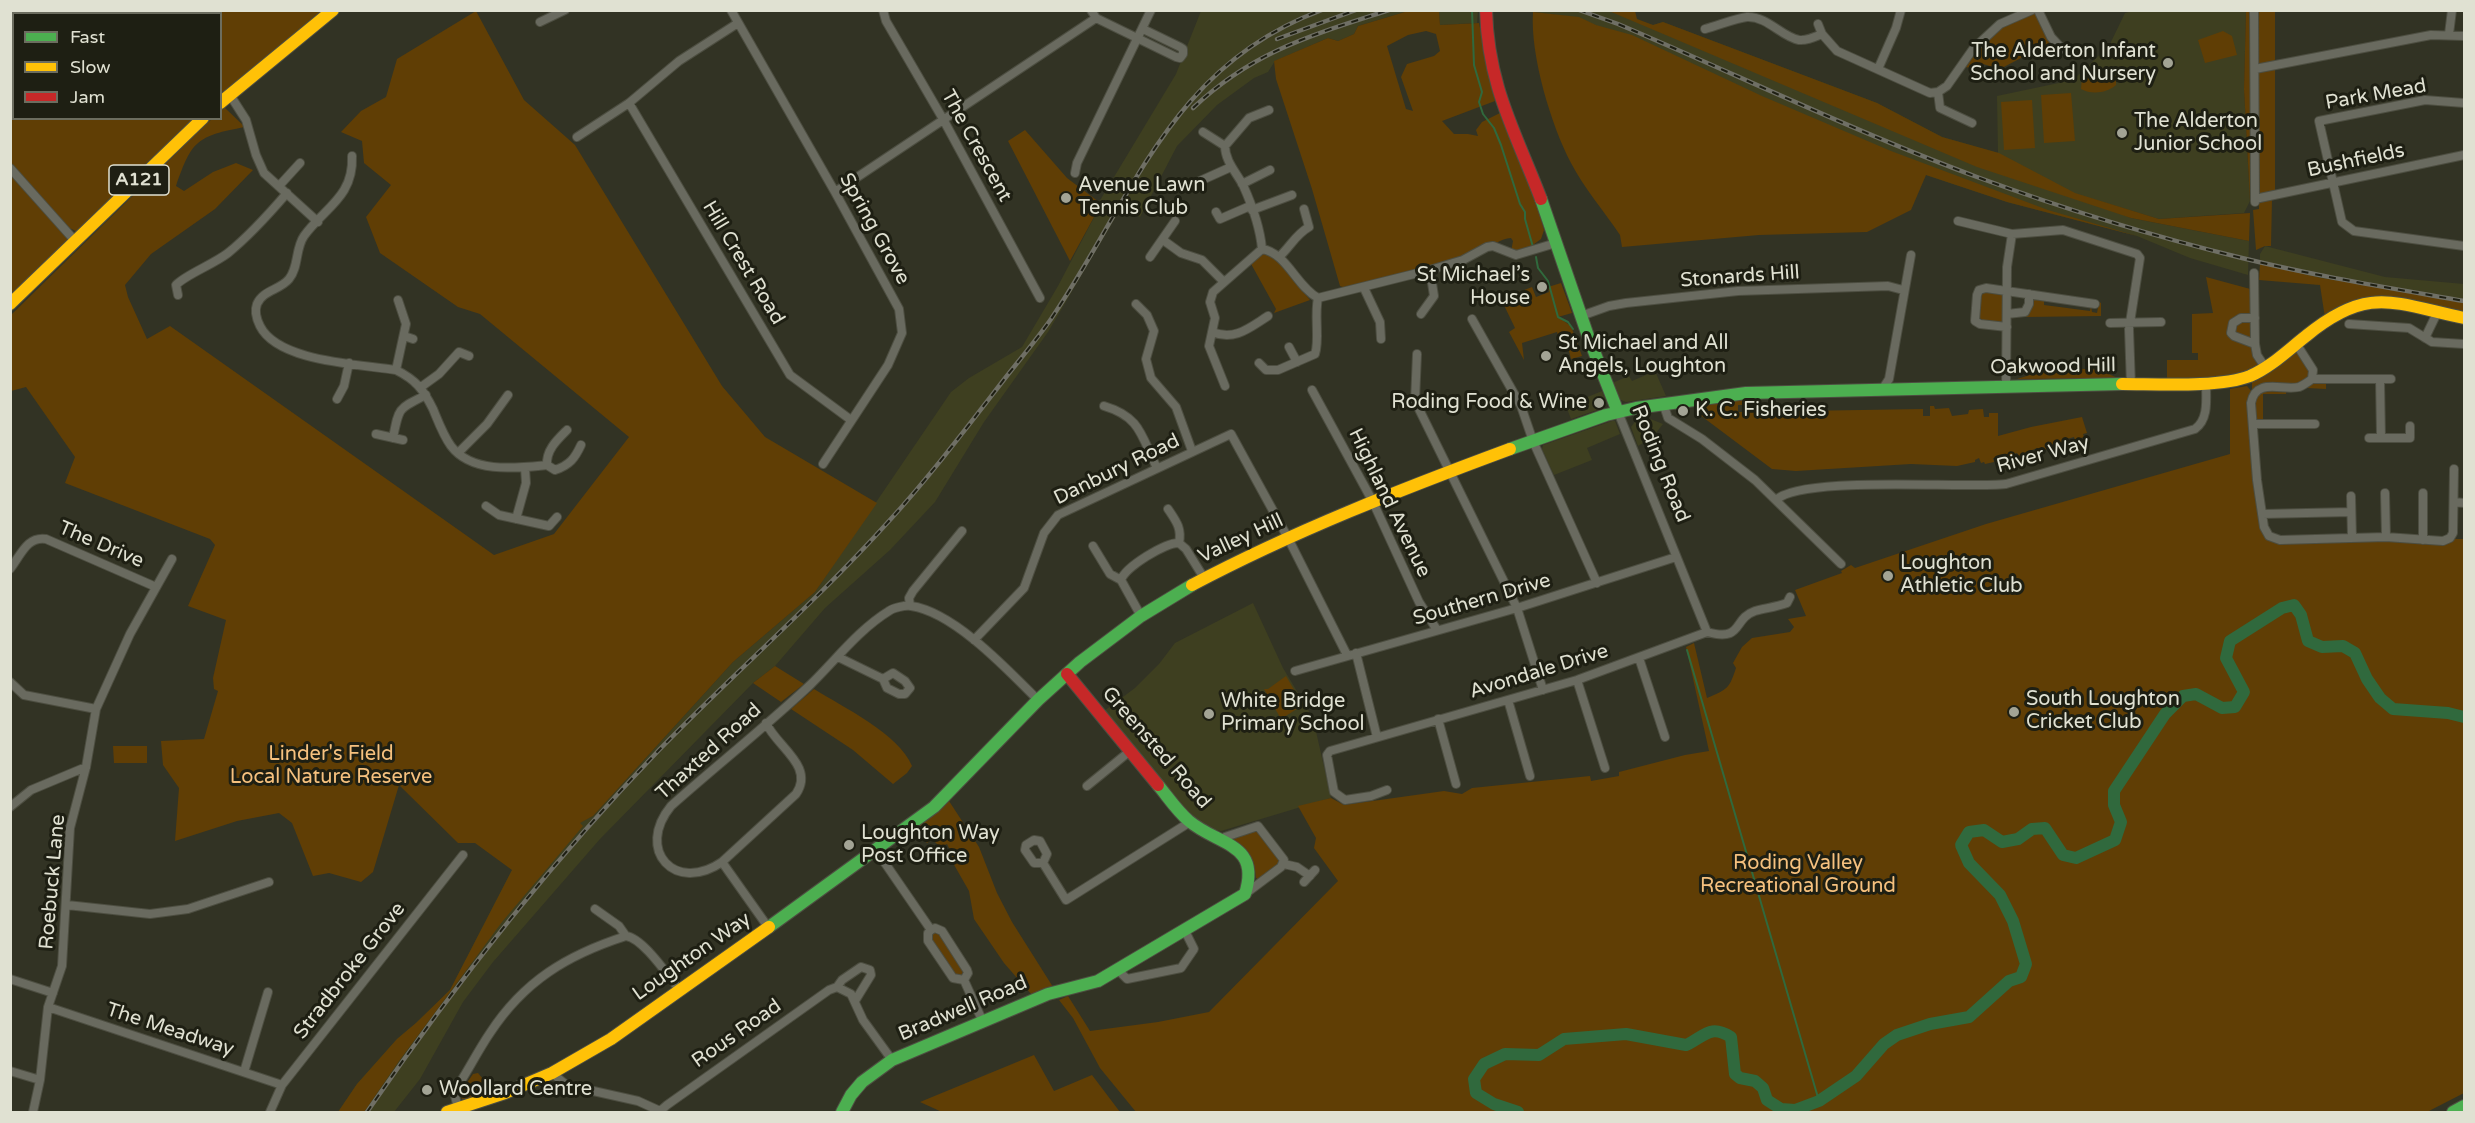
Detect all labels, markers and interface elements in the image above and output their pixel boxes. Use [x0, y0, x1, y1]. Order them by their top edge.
legend [12, 12, 222, 120]
text: Fast [70, 26, 105, 48]
place label: The Alderton Infant School and Nursery [1970, 40, 2156, 87]
text: Slow [70, 56, 111, 78]
marker: The Alderton Infant School and Nursery [2161, 56, 2175, 70]
street label: Park Mead [2324, 74, 2428, 116]
text: Jam [70, 86, 105, 108]
street label: The Crescent [935, 86, 1017, 206]
place label: The Alderton Junior School [2134, 110, 2262, 157]
marker: The Alderton Junior School [2115, 126, 2129, 140]
street label: Bushfields [2305, 139, 2407, 183]
road number: A121 [109, 165, 169, 195]
street label: Spring Grove [834, 169, 914, 289]
place label: Avenue Lawn Tennis Club [1078, 174, 1205, 221]
marker: Avenue Lawn Tennis Club [1059, 191, 1073, 205]
street label: Hill Crest Road [697, 197, 789, 329]
street label: Stonards Hill [1680, 261, 1800, 293]
place label: St Michael’s House [1417, 264, 1530, 311]
marker: St Michael’s House [1535, 280, 1549, 294]
place label: St Michael and All Angels, Loughton [1558, 332, 1728, 379]
marker: St Michael and All Angels, Loughton [1539, 349, 1553, 363]
street label: Oakwood Hill [1990, 354, 2116, 380]
place label: Roding Food & Wine [1391, 391, 1587, 415]
marker: Roding Food & Wine [1592, 396, 1606, 410]
place label: K. C. Fisheries [1695, 399, 1827, 423]
street label: Roding Road [1626, 402, 1694, 526]
marker: K. C. Fisheries [1676, 404, 1690, 418]
street label: Highland Avenue [1343, 425, 1435, 581]
street label: Danbury Road [1050, 429, 1184, 511]
street label: River Way [1994, 431, 2092, 479]
street label: Valley Hill [1195, 509, 1287, 569]
street label: The Drive [55, 516, 147, 574]
place label: Loughton Athletic Club [1900, 552, 2023, 599]
street label: Southern Drive [1410, 569, 1554, 631]
marker: Loughton Athletic Club [1881, 569, 1895, 583]
street label: Avondale Drive [1467, 640, 1611, 704]
street label: Greensted Road [1097, 682, 1215, 814]
place label: South Loughton Cricket Club [2026, 688, 2180, 735]
place label: White Bridge Primary School [1221, 690, 1365, 737]
street label: Thaxted Road [651, 699, 767, 805]
marker: South Loughton Cricket Club [2007, 705, 2021, 719]
marker: White Bridge Primary School [1202, 707, 1216, 721]
park label: Linder's Field Local Nature Reserve [230, 743, 432, 790]
street label: Roebuck Lane [35, 813, 71, 951]
place label: Loughton Way Post Office [861, 822, 1000, 869]
marker: Loughton Way Post Office [842, 838, 856, 852]
park label: Roding Valley Recreational Ground [1700, 852, 1896, 899]
street label: Stradbroke Grove [289, 898, 411, 1044]
street label: Loughton Way [628, 907, 756, 1007]
street label: Bradwell Road [895, 971, 1031, 1047]
street label: Rous Road [688, 994, 786, 1074]
street label: The Meadway [103, 998, 237, 1062]
place label: Woollard Centre [439, 1078, 592, 1102]
marker: Woollard Centre [420, 1083, 434, 1097]

